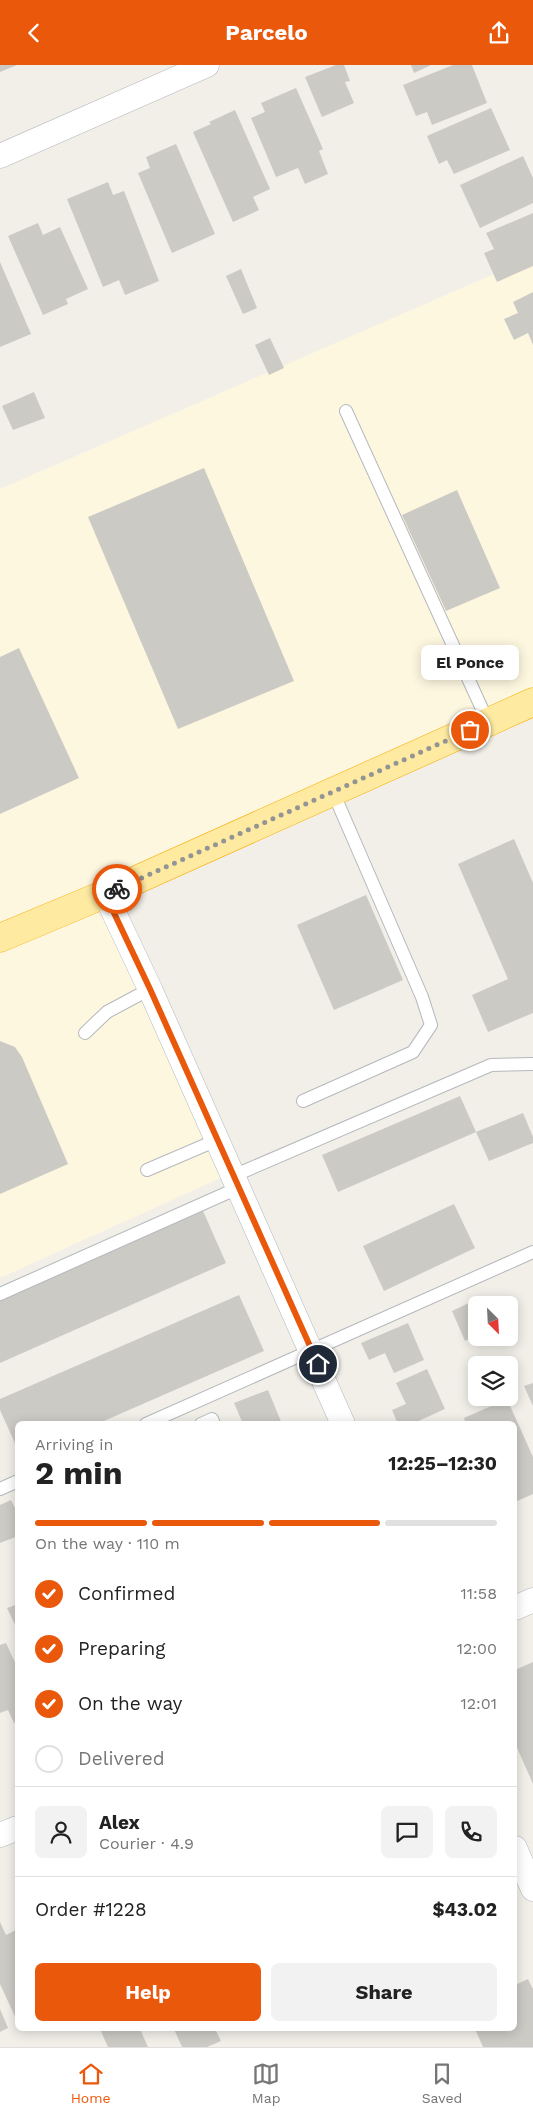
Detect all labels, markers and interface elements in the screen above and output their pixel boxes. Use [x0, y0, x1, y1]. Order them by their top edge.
icon: back [20, 19, 48, 47]
icon: share [485, 19, 513, 47]
text: Parcelo [225, 20, 308, 45]
callout: El Ponce [421, 645, 519, 680]
text: El Ponce [436, 653, 504, 672]
pin [449, 709, 491, 751]
icon: bag [456, 716, 484, 744]
courier [92, 864, 142, 914]
icon: bike [103, 875, 131, 903]
north arrow [468, 1296, 518, 1346]
map controls [468, 1296, 518, 1406]
pin [297, 1343, 339, 1385]
icon: home [304, 1350, 332, 1378]
button: layers [468, 1356, 518, 1406]
text: Arriving in [35, 1435, 113, 1454]
text: 12:25–12:30 [388, 1452, 497, 1475]
text: 2 min [35, 1454, 123, 1492]
text: On the way · 110 m [35, 1534, 180, 1553]
icon: check [35, 1580, 63, 1608]
text: Confirmed [78, 1582, 175, 1605]
text: 11:58 [461, 1584, 497, 1603]
icon: check [35, 1635, 63, 1663]
text: Preparing [78, 1637, 165, 1660]
text: 12:00 [457, 1639, 497, 1658]
icon: check [35, 1690, 63, 1718]
text: On the way [78, 1692, 182, 1715]
text: 12:01 [461, 1694, 497, 1713]
text: Delivered [78, 1747, 165, 1770]
button: person [35, 1806, 87, 1858]
button: chat [381, 1806, 433, 1858]
button: phone [445, 1806, 497, 1858]
text: Alex [99, 1811, 140, 1834]
text: Courier · 4.9 [99, 1834, 194, 1853]
text: Order #1228 [35, 1898, 147, 1921]
text: $43.02 [432, 1898, 497, 1921]
button: Help [35, 1963, 261, 2021]
button: Share [271, 1963, 497, 2021]
tab: Home [71, 2060, 111, 2106]
tab: Map [252, 2060, 280, 2106]
tab: Saved [422, 2060, 462, 2106]

